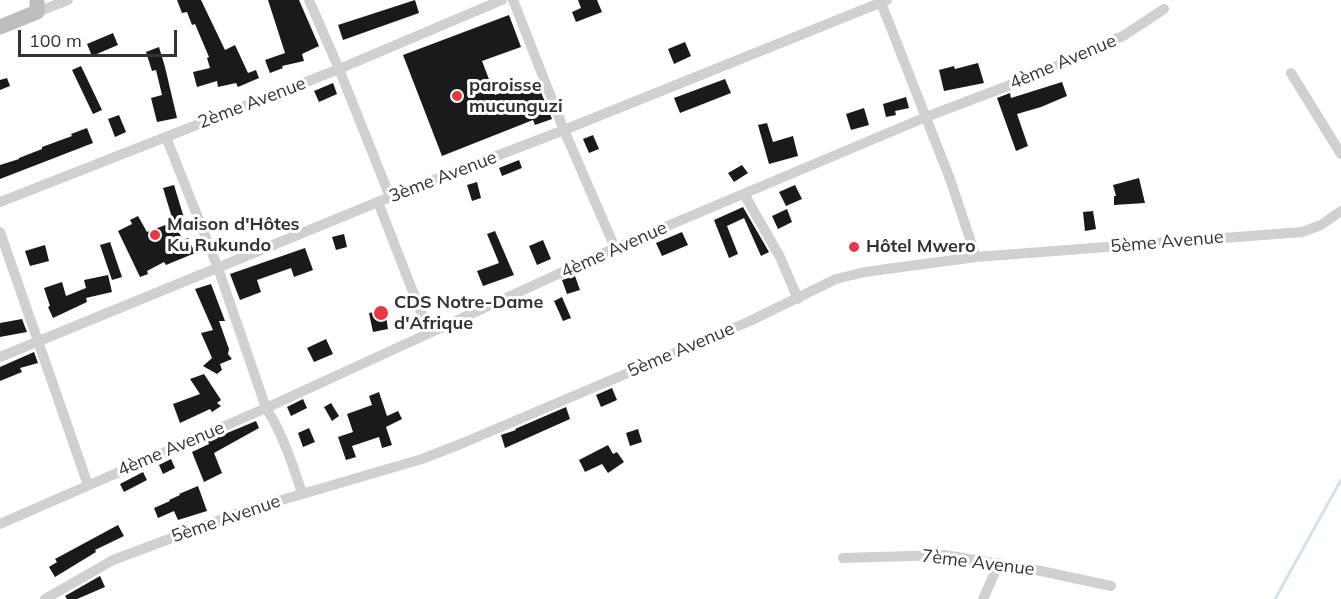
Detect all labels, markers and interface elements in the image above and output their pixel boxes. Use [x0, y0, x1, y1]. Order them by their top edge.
scale bar [21, 18, 180, 56]
text: 100 m [29, 29, 82, 52]
street label: 4ème Avenue [1007, 30, 1119, 94]
street label: 2ème Avenue [195, 73, 309, 133]
place label: paroisse mucunguzi [469, 75, 563, 118]
marker: paroisse mucunguzi [450, 89, 464, 103]
street label: 3ème Avenue [386, 147, 500, 207]
place label: Maison d'Hôtes Ku Rukundo [167, 214, 300, 256]
street label: 4ème Avenue [558, 217, 670, 283]
street label: 5ème Avenue [1109, 226, 1225, 258]
marker: Maison d'Hôtes Ku Rukundo [148, 228, 162, 242]
place label: Hôtel Mwero [866, 236, 976, 258]
marker: Hôtel Mwero [847, 240, 861, 254]
place label: CDS Notre-Dame d'Afrique [394, 292, 543, 334]
marker: CDS Notre-Dame d'Afrique [372, 304, 390, 322]
street label: 5ème Avenue [625, 318, 737, 382]
street label: 4ème Avenue [115, 417, 227, 481]
street label: 5ème Avenue [169, 490, 283, 548]
street label: 7ème Avenue [920, 545, 1036, 581]

